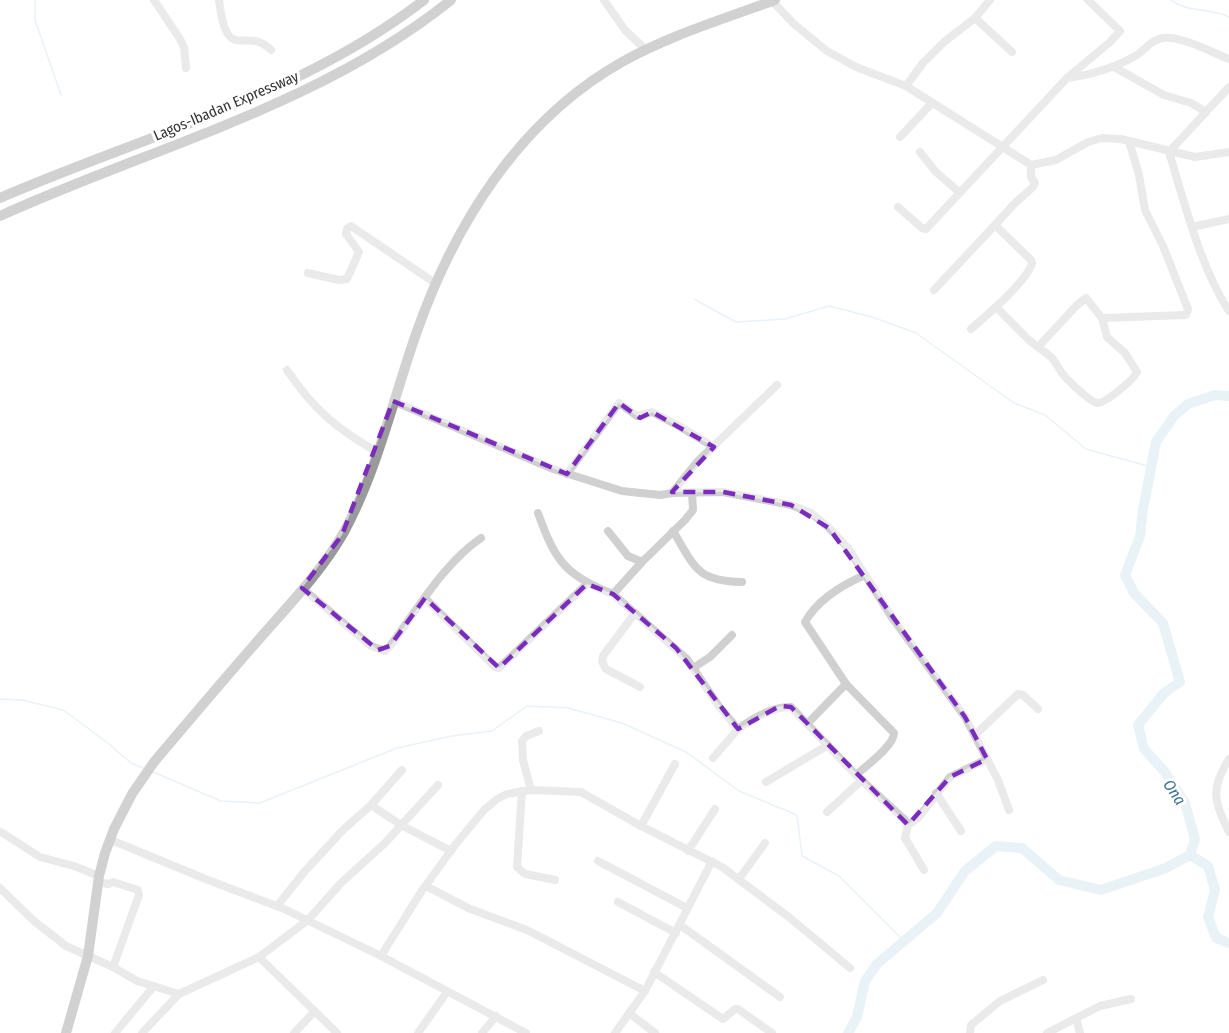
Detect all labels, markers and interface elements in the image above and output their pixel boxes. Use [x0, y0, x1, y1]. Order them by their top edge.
street label: Lagos-Ibadan Expressway [151, 67, 302, 145]
water label: Ona [1159, 776, 1190, 809]

